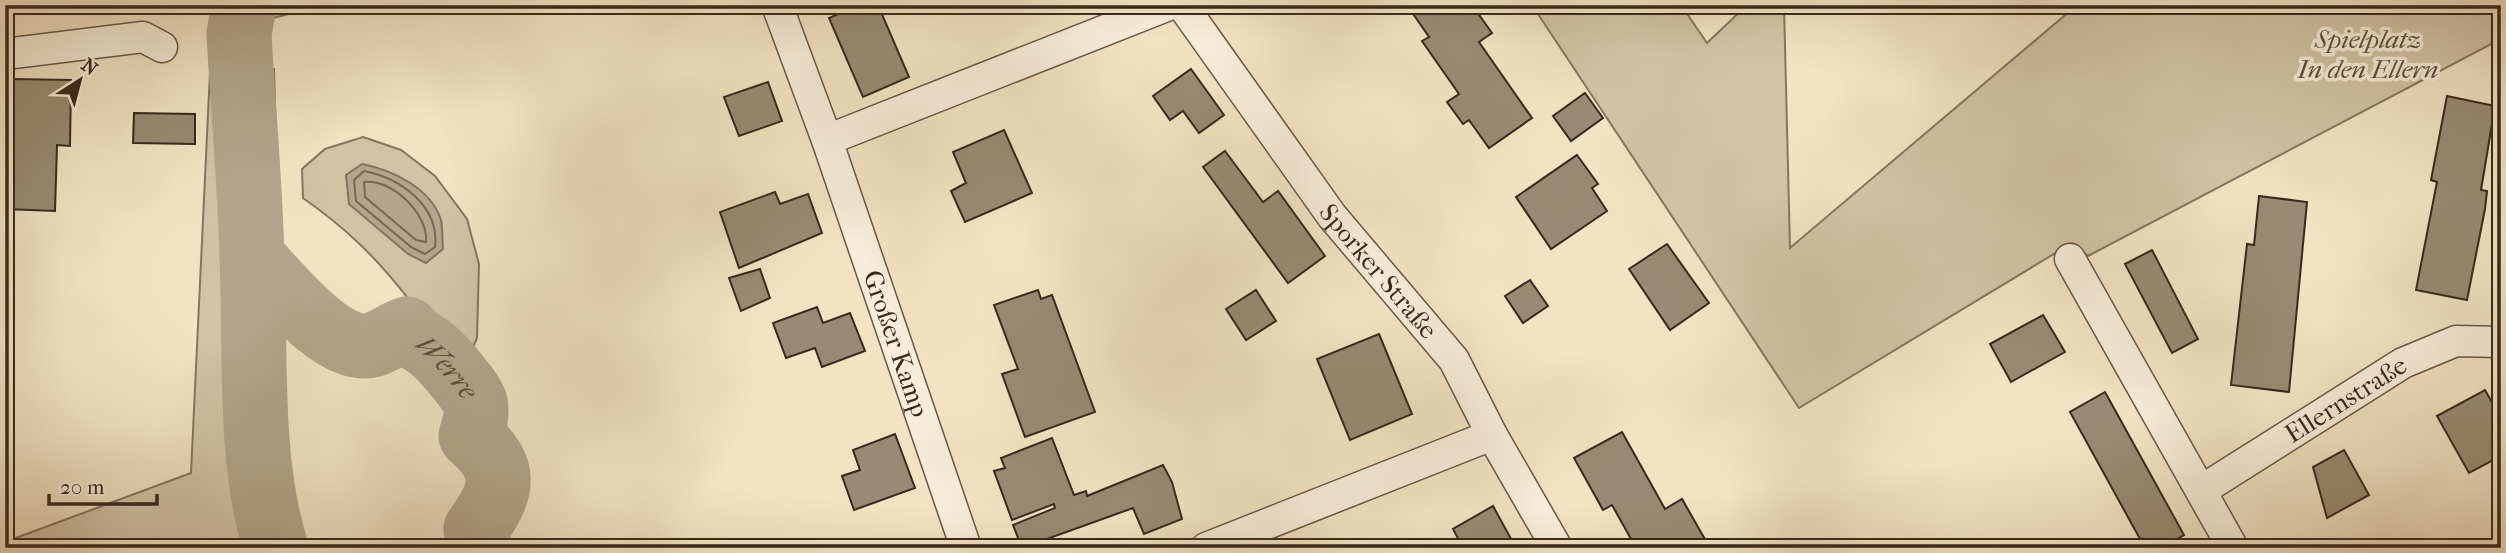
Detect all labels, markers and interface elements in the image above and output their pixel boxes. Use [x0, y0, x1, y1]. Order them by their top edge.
park label: Spielplatz In den Ellern [2297, 24, 2438, 85]
north arrow [46, 46, 116, 116]
text: N [77, 54, 102, 81]
street label: Sporker Straße [1313, 198, 1444, 345]
street label: Großer Kamp [857, 266, 936, 421]
water label: Werre [410, 327, 486, 406]
street label: Ellernstraße [2279, 349, 2413, 449]
scale bar [49, 462, 158, 506]
text: 20 m [60, 475, 105, 499]

